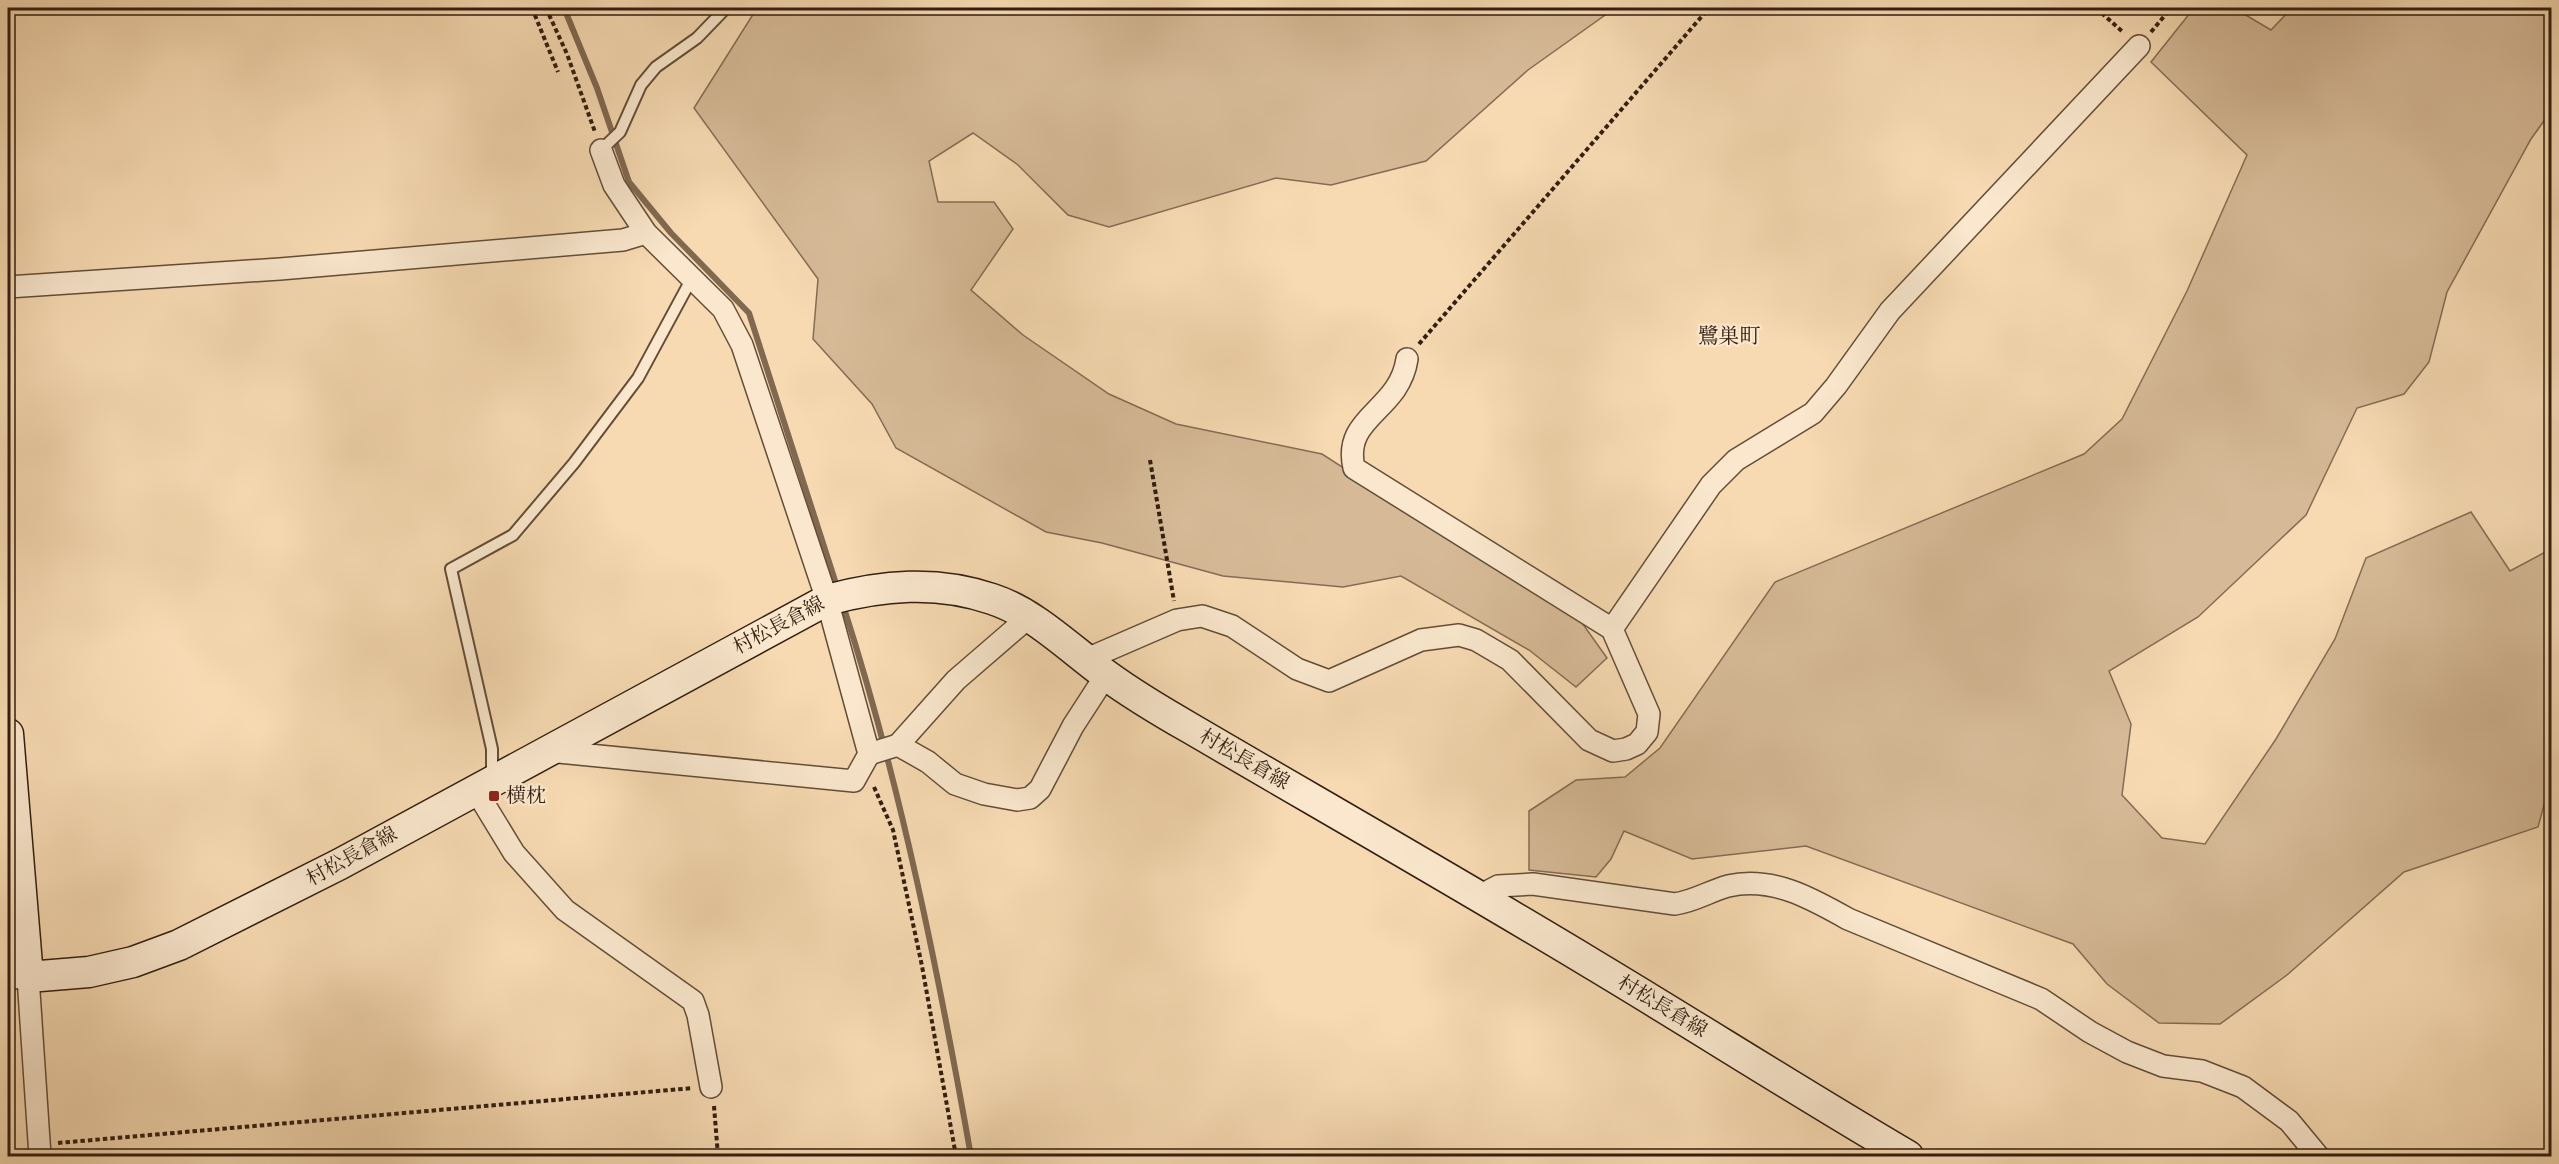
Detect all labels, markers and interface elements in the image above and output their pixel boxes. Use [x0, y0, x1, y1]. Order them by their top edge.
district label: 鷺巣町 [1698, 324, 1761, 350]
street label: 村松長倉線 [729, 591, 829, 661]
street label: 村松長倉線 [1194, 724, 1294, 796]
place label: 横枕 [506, 784, 546, 809]
marker: 横枕 [487, 789, 501, 803]
street label: 村松長倉線 [302, 822, 402, 892]
street label: 村松長倉線 [1613, 971, 1711, 1043]

